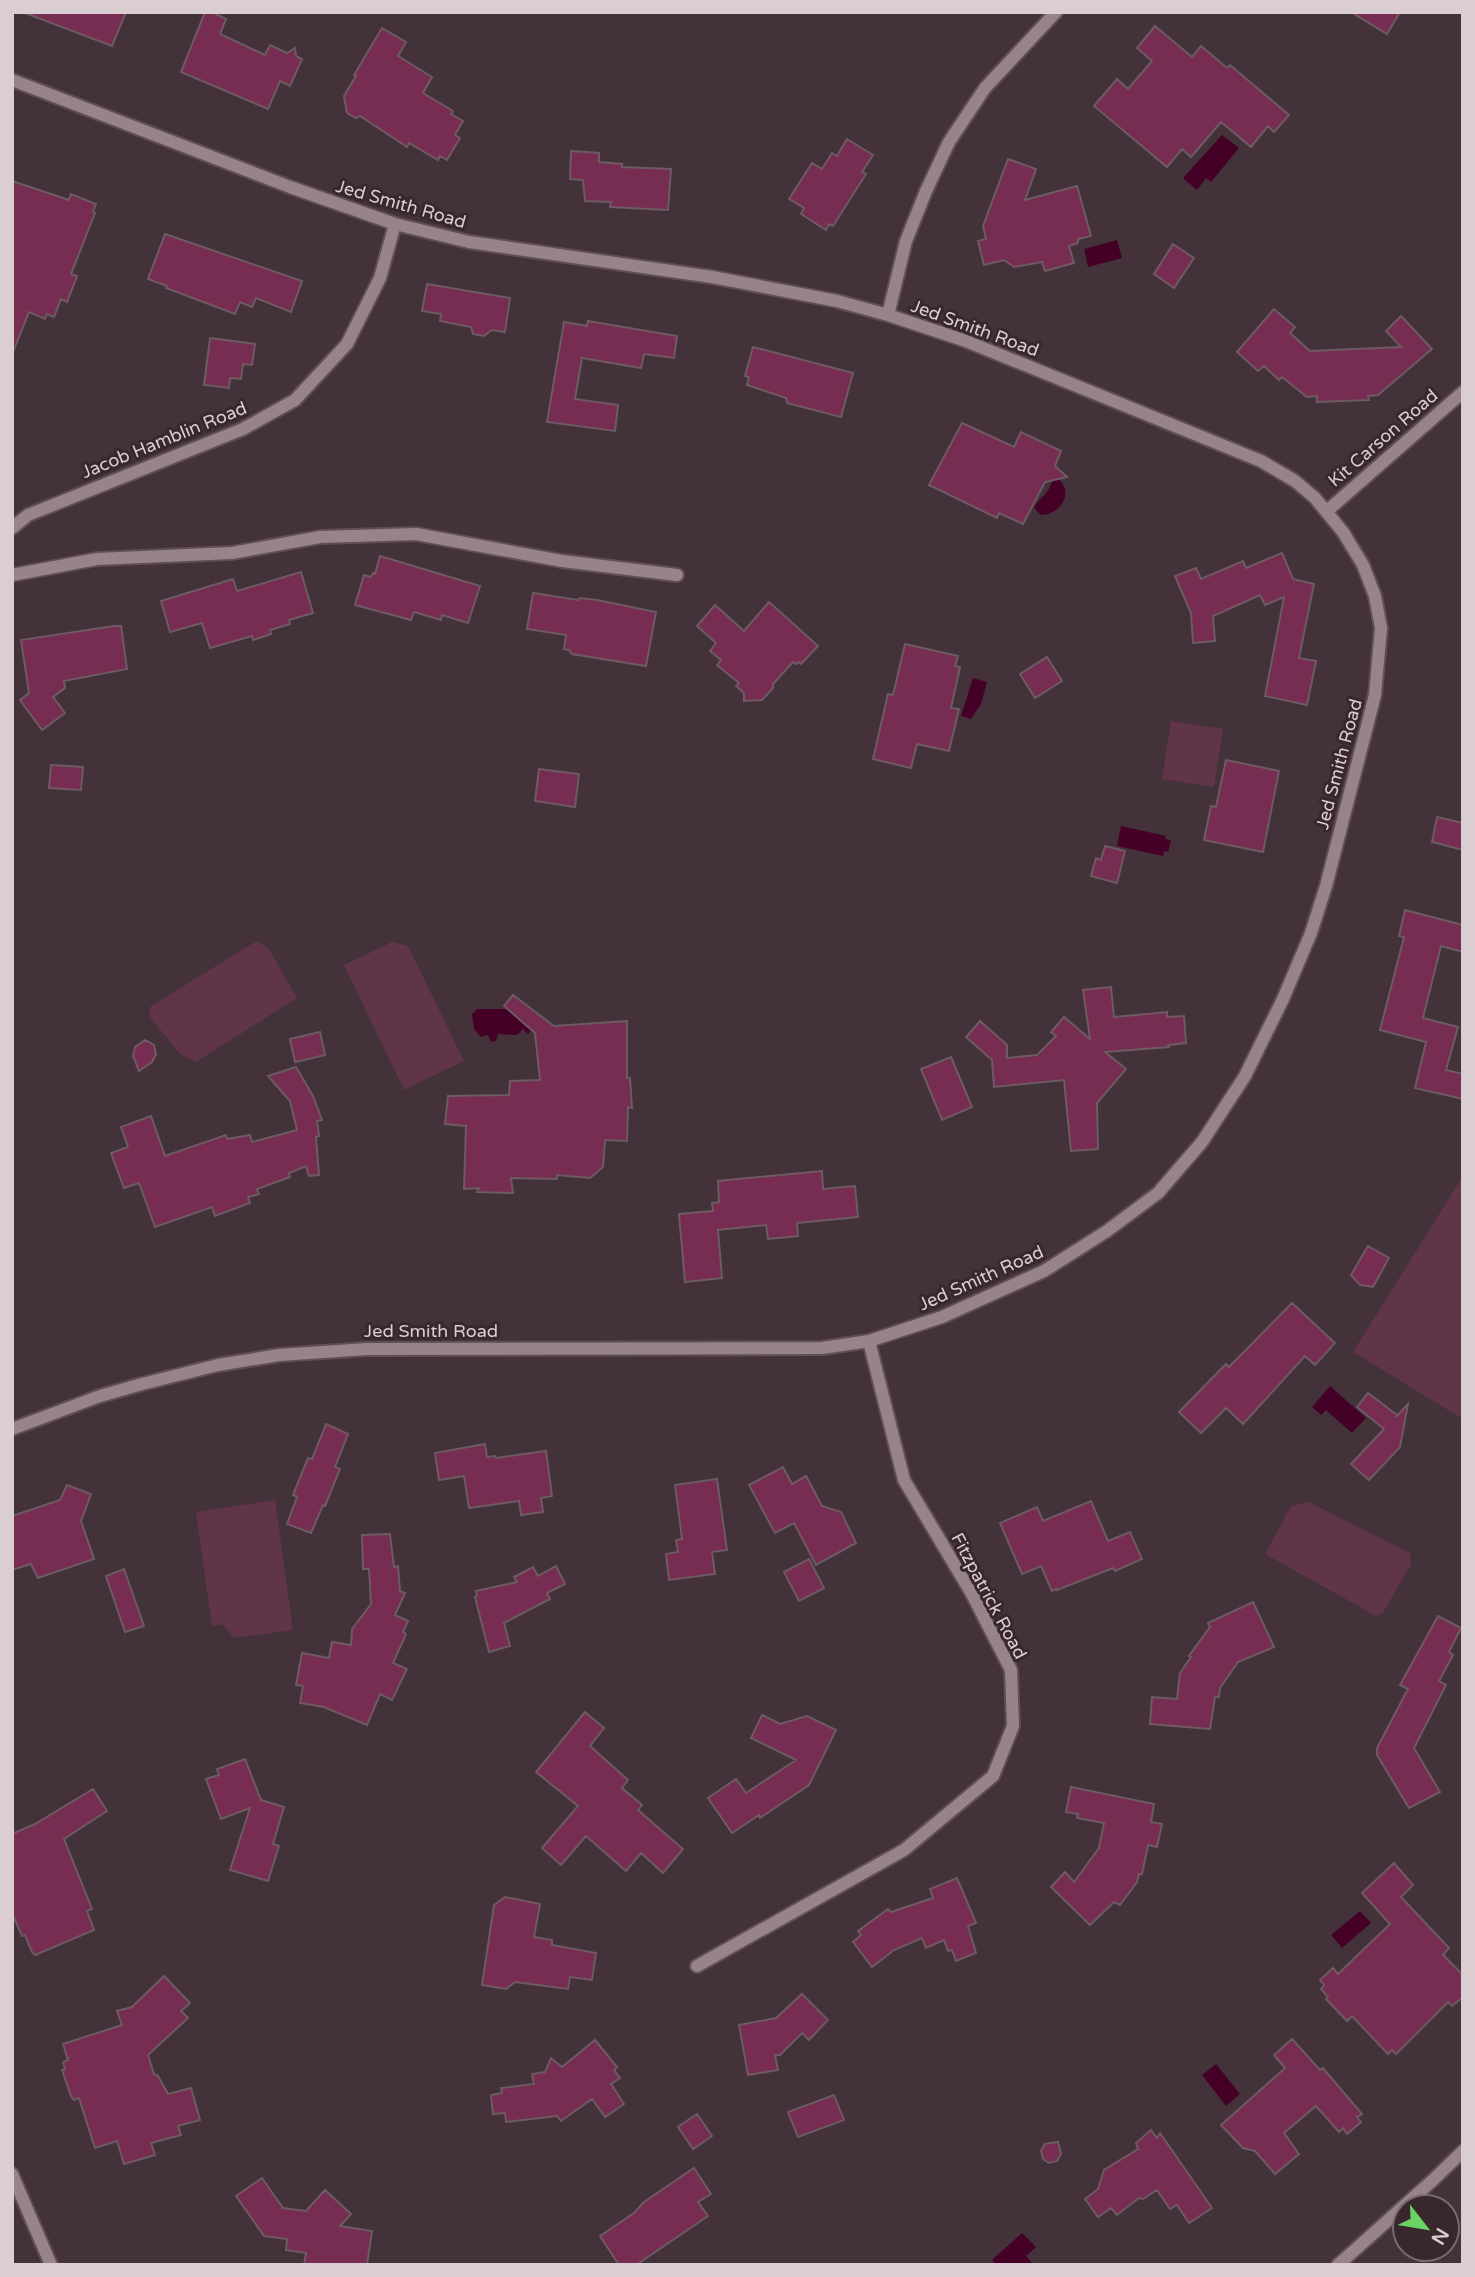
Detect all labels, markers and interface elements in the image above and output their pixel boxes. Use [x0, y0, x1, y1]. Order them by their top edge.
street label: Jed Smith Road [333, 175, 469, 233]
street label: Jed Smith Road [908, 295, 1042, 361]
street label: Kit Carson Road [1324, 384, 1442, 492]
street label: Jacob Hamblin Road [78, 397, 250, 483]
street label: Jed Smith Road [1311, 696, 1367, 832]
street label: Jed Smith Road [915, 1241, 1047, 1315]
street label: Jed Smith Road [364, 1320, 498, 1342]
street label: Fitzpatrick Road [946, 1529, 1032, 1663]
north arrow [1391, 2193, 1461, 2263]
text: N [1426, 2224, 1453, 2248]

